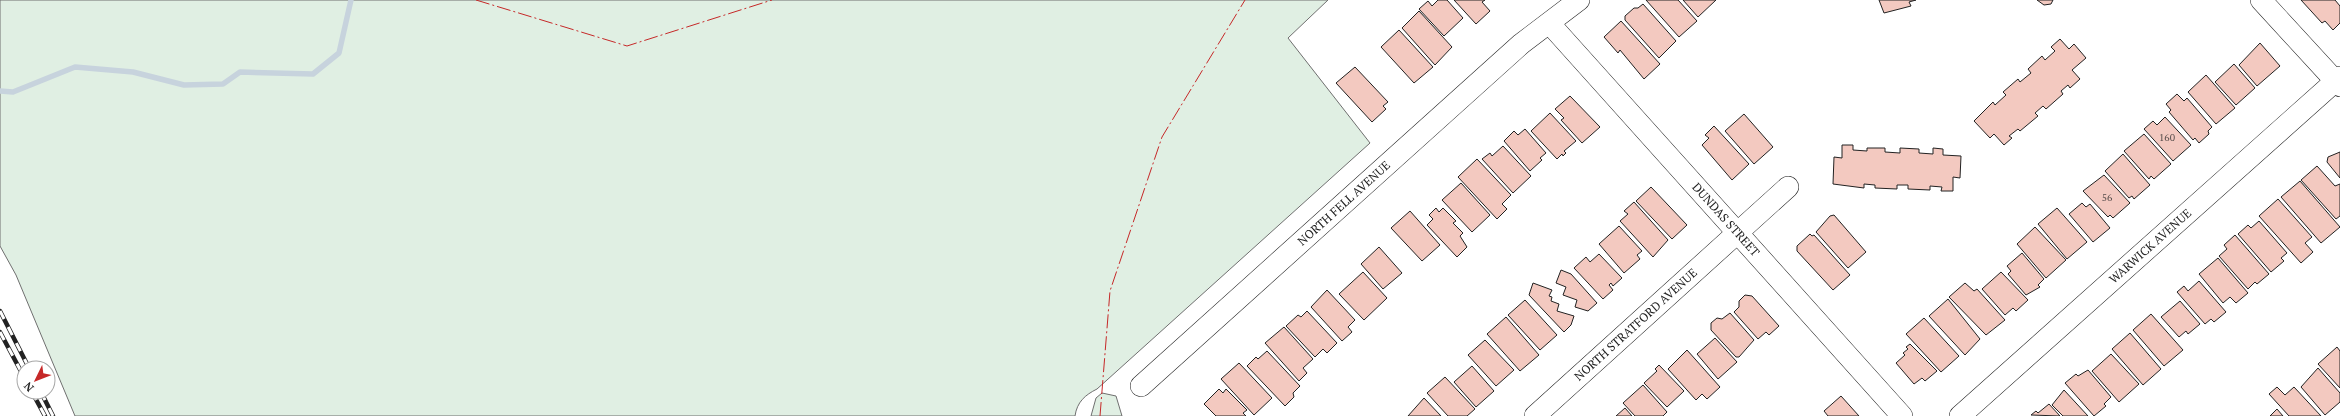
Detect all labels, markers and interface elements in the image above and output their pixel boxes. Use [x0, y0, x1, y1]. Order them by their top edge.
house number: 160 [2159, 131, 2175, 144]
street label: NORTH FELL AVENUE [1294, 158, 1393, 248]
street label: DUNDAS STREET [1689, 179, 1763, 260]
house number: 56 [2102, 191, 2113, 204]
street label: WARWICK AVENUE [2106, 205, 2194, 286]
street label: NORTH STRATFORD AVENUE [1571, 265, 1700, 384]
north arrow [16, 360, 56, 400]
text: N [20, 379, 37, 395]

